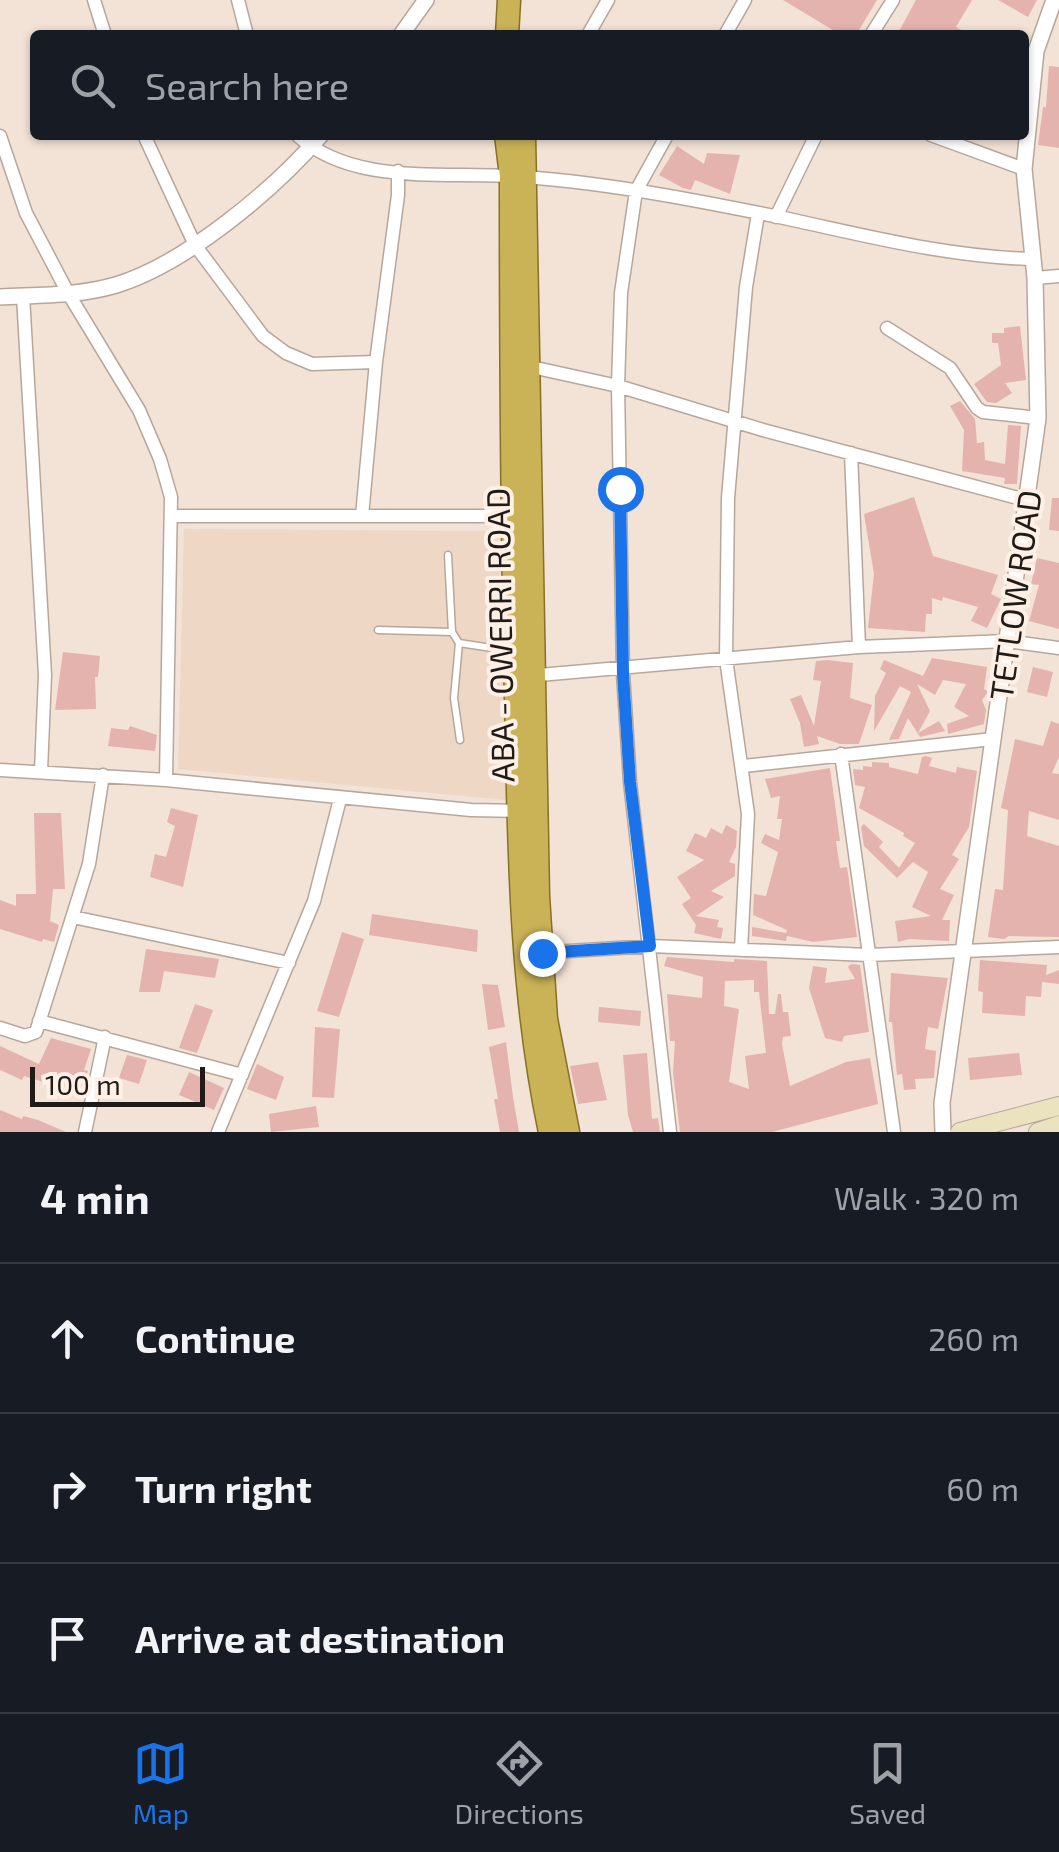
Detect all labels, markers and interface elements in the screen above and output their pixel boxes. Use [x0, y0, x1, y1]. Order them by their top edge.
search box [30, 30, 1029, 140]
icon: search [65, 58, 120, 113]
text: Search here [145, 62, 349, 108]
route start [598, 467, 644, 513]
street label: ABA - OWERRI ROAD [477, 487, 521, 783]
street label: TETLOW ROAD [980, 488, 1048, 702]
route end [520, 931, 566, 977]
scale bar [30, 1062, 205, 1106]
text: 100 m [45, 1067, 121, 1101]
text: 4 min [40, 1172, 150, 1222]
text: Walk · 320 m [834, 1178, 1019, 1216]
icon: ahead [40, 1311, 95, 1366]
text: Continue [135, 1315, 295, 1361]
text: 260 m [928, 1319, 1019, 1357]
icon: right [40, 1461, 95, 1516]
text: Turn right [135, 1465, 312, 1511]
text: 60 m [946, 1469, 1019, 1507]
icon: arrive [40, 1611, 95, 1666]
text: Arrive at destination [135, 1615, 505, 1661]
tab: Map [133, 1736, 189, 1830]
tab: Directions [455, 1736, 584, 1830]
tab: Saved [849, 1736, 926, 1830]

